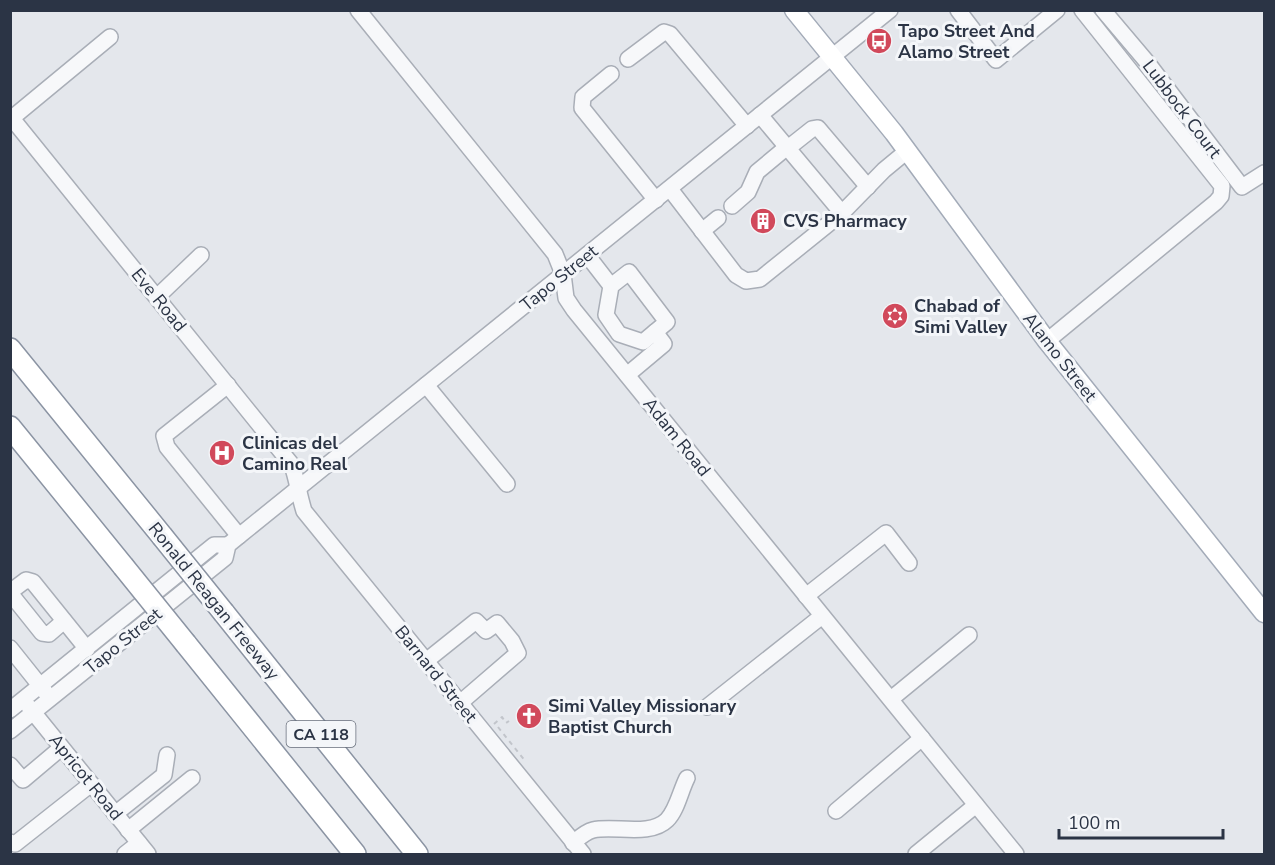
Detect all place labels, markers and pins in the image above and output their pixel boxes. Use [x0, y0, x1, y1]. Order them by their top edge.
place label: Tapo Street And Alamo Street [898, 19, 1035, 64]
bus stop icon: Tapo Street And Alamo Street [864, 26, 894, 56]
building icon: CVS Pharmacy [748, 206, 778, 236]
place label: CVS Pharmacy [783, 209, 907, 233]
place label: Chabad of Simi Valley [914, 294, 1008, 339]
synagogue icon: Chabad of Simi Valley [880, 301, 910, 331]
place label: Clinicas del Camino Real [242, 431, 348, 476]
hospital icon: Clinicas del Camino Real [207, 438, 237, 468]
place label: Simi Valley Missionary Baptist Church [548, 694, 737, 739]
church icon: Simi Valley Missionary Baptist Church [514, 701, 544, 731]

